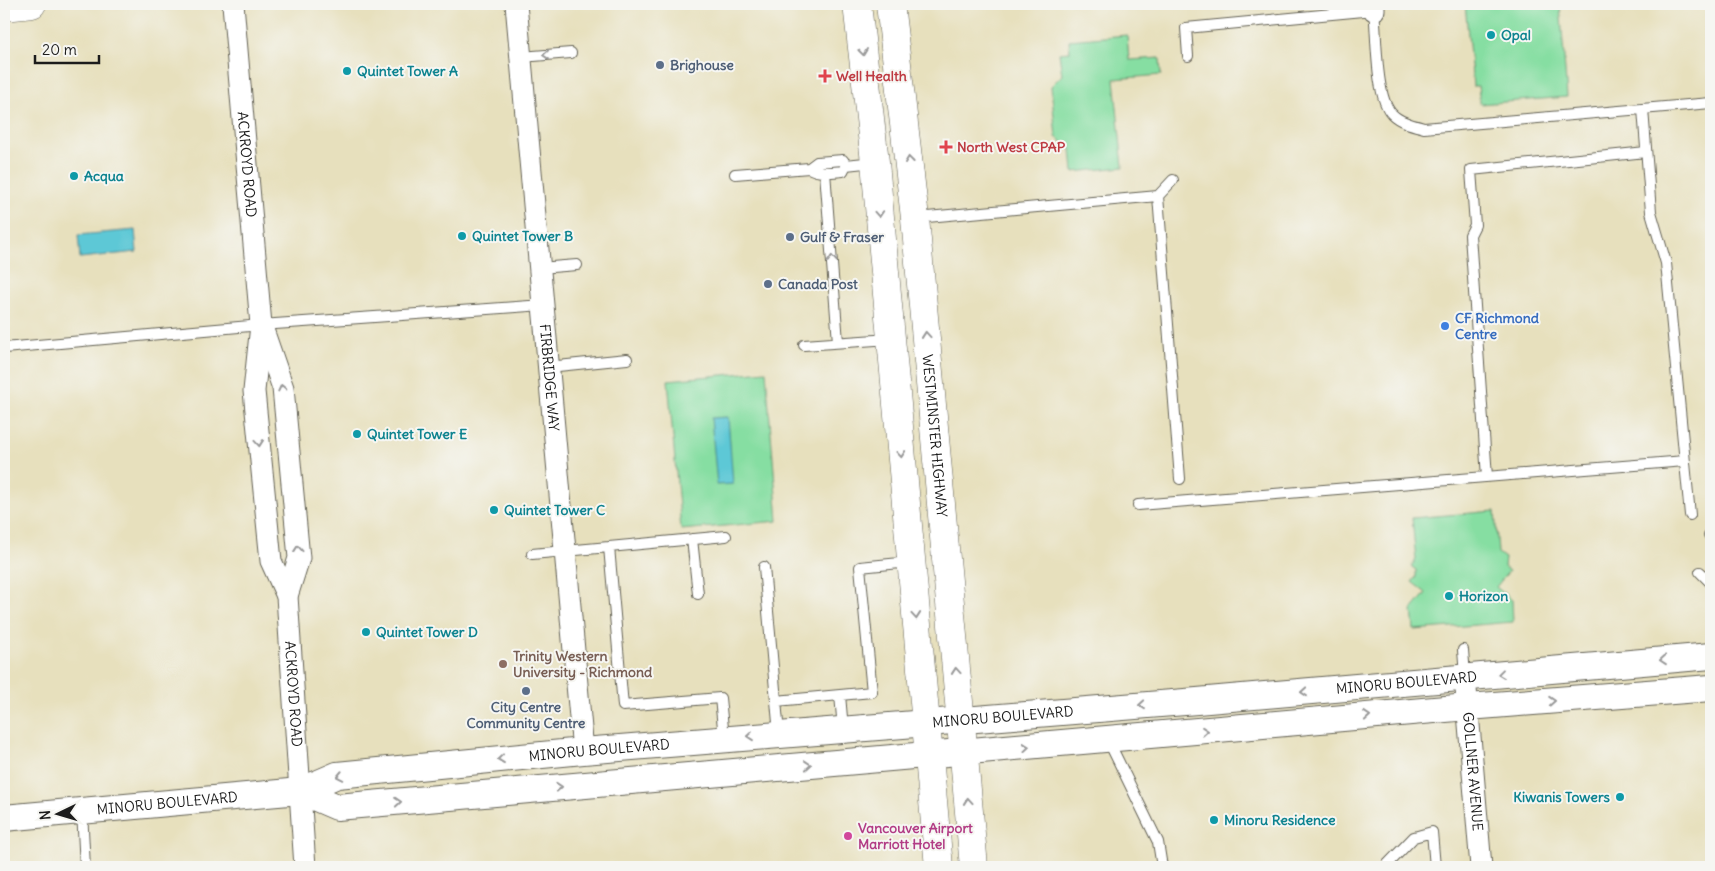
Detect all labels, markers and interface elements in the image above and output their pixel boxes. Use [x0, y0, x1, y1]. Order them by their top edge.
place label: Opal [1501, 26, 1531, 44]
marker: Opal [1485, 29, 1497, 41]
scale bar [35, 32, 99, 64]
text: 20 m [42, 40, 77, 59]
one-way arrow [857, 48, 868, 56]
one-way arrow [541, 50, 549, 61]
place label: Brighouse [670, 56, 734, 74]
marker: Brighouse [654, 59, 666, 71]
place label: Quintet Tower A [357, 62, 458, 80]
marker: Quintet Tower A [341, 65, 353, 77]
place label: Well Health [836, 67, 907, 85]
marker: Well Health [818, 69, 832, 83]
street label: ACKROYD ROAD [233, 111, 261, 218]
place label: North West CPAP [957, 138, 1066, 156]
marker: North West CPAP [939, 140, 953, 154]
one-way arrow [904, 156, 915, 164]
place label: Acqua [84, 167, 124, 185]
marker: Acqua [68, 170, 80, 182]
one-way arrow [873, 210, 884, 218]
place label: Quintet Tower B [472, 227, 573, 245]
place label: Gulf & Fraser [800, 228, 884, 246]
marker: Quintet Tower B [456, 230, 468, 242]
marker: Gulf & Fraser [784, 231, 796, 243]
one-way arrow [827, 255, 838, 263]
place label: Canada Post [778, 275, 858, 293]
marker: Canada Post [762, 278, 774, 290]
place label: CF Richmond Centre [1455, 309, 1540, 343]
marker: CF Richmond Centre [1439, 320, 1451, 332]
street label: FIRBRIDGE WAY [536, 323, 563, 432]
one-way arrow [921, 331, 932, 339]
street label: WESTMINSTER HIGHWAY [918, 353, 951, 518]
one-way arrow [277, 383, 288, 392]
place label: Quintet Tower E [367, 425, 467, 443]
marker: Quintet Tower E [351, 428, 363, 440]
one-way arrow [254, 440, 265, 448]
one-way arrow [895, 450, 906, 458]
place label: Quintet Tower C [504, 501, 605, 519]
marker: Quintet Tower C [488, 504, 500, 516]
one-way arrow [293, 545, 304, 553]
place label: Horizon [1459, 587, 1508, 605]
marker: Horizon [1443, 590, 1455, 602]
one-way arrow [910, 612, 921, 620]
place label: Quintet Tower D [376, 623, 478, 641]
marker: Quintet Tower D [360, 626, 372, 638]
street label: ACKROYD ROAD [281, 640, 306, 747]
place label: Trinity Western University - Richmond [513, 647, 653, 681]
one-way arrow [1658, 654, 1666, 665]
marker: Trinity Western University - Richmond [497, 658, 509, 670]
one-way arrow [951, 667, 962, 675]
street label: MINORU BOULEVARD [1335, 668, 1478, 698]
one-way arrow [1496, 668, 1504, 679]
marker: City Centre Community Centre [520, 685, 532, 697]
one-way arrow [1300, 686, 1308, 697]
one-way arrow [1549, 696, 1557, 707]
place label: City Centre Community Centre [467, 698, 586, 732]
one-way arrow [1138, 700, 1146, 711]
street label: MINORU BOULEVARD [932, 702, 1074, 732]
one-way arrow [1363, 711, 1371, 722]
street label: GOLLNER AVENUE [1459, 711, 1487, 832]
one-way arrow [1201, 725, 1209, 736]
one-way arrow [746, 730, 754, 741]
street label: MINORU BOULEVARD [528, 735, 671, 765]
one-way arrow [1022, 742, 1030, 753]
one-way arrow [497, 753, 505, 764]
one-way arrow [805, 760, 813, 771]
one-way arrow [335, 770, 344, 780]
one-way arrow [556, 782, 564, 793]
north arrow [32, 788, 82, 838]
street label: MINORU BOULEVARD [96, 788, 239, 818]
place label: Kiwanis Towers [1513, 788, 1611, 806]
marker: Kiwanis Towers [1614, 791, 1626, 803]
one-way arrow [394, 796, 402, 807]
one-way arrow [963, 797, 974, 805]
text: N [36, 810, 54, 821]
place label: Minoru Residence [1224, 811, 1336, 829]
marker: Minoru Residence [1208, 814, 1220, 826]
place label: Vancouver Airport Marriott Hotel [858, 819, 973, 853]
marker: Vancouver Airport Marriott Hotel [842, 830, 854, 842]

